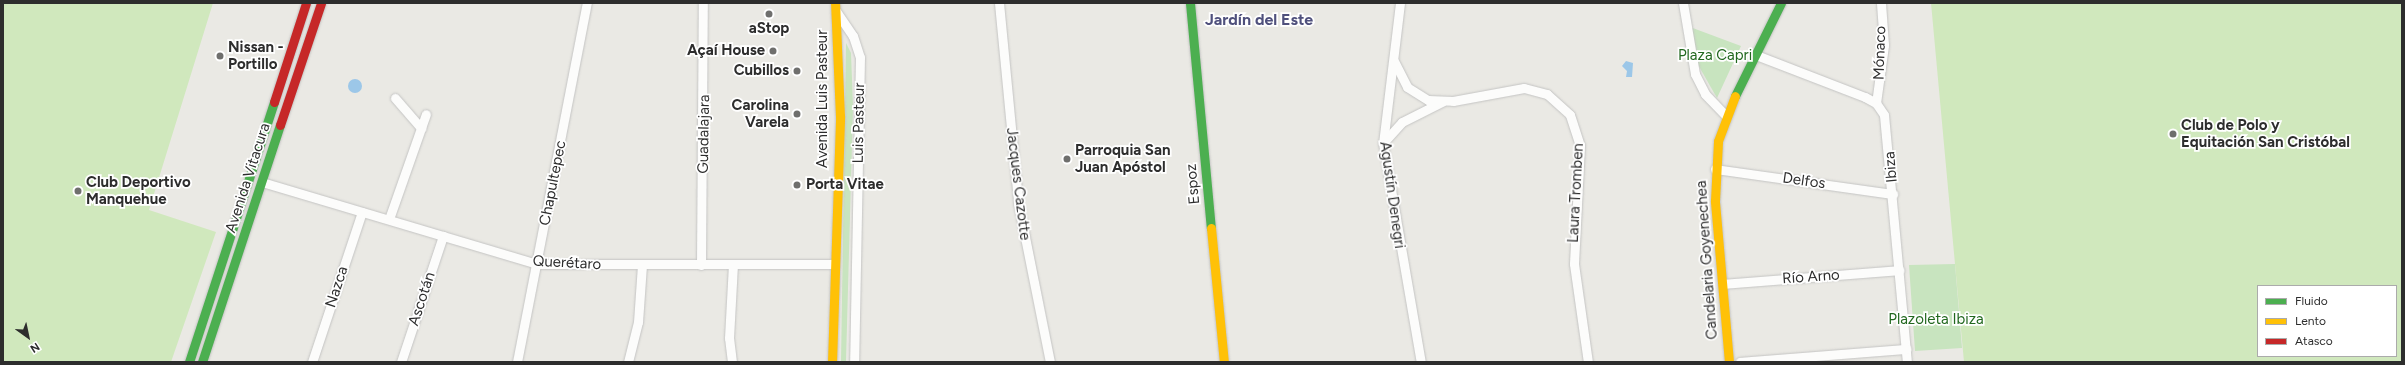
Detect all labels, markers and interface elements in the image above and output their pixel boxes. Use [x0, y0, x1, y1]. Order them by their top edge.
marker: aStop [764, 9, 774, 19]
district label: Jardín del Este [1205, 10, 1313, 30]
place label: aStop [749, 20, 789, 38]
street label: Mónaco [1870, 26, 1890, 80]
street label: Avenida Luis Pasteur [814, 30, 832, 168]
place label: Nissan - Portillo [228, 38, 284, 73]
place label: Açaí House [687, 42, 765, 60]
marker: Açaí House [768, 46, 778, 56]
park label: Plaza Capri [1678, 47, 1752, 65]
marker: Nissan - Portillo [215, 51, 225, 61]
place label: Cubillos [734, 62, 789, 80]
marker: Cubillos [792, 66, 802, 76]
street label: Luis Pasteur [849, 82, 869, 164]
street label: Guadalajara [694, 94, 714, 174]
place label: Carolina Varela [732, 96, 789, 131]
marker: Carolina Varela [792, 109, 802, 119]
place label: Club de Polo y Equitación San Cristóbal [2181, 116, 2350, 151]
street label: Avenida Vitacura [222, 121, 274, 235]
street label: Jacques Cazotte [1002, 127, 1034, 241]
marker: Club de Polo y Equitación San Cristóbal [2168, 129, 2178, 139]
street label: Chapultepec [536, 139, 570, 227]
street label: Agustín Denegri [1376, 140, 1408, 250]
place label: Parroquia San Juan Apóstol [1075, 141, 1170, 176]
street label: Laura Tromben [1564, 143, 1588, 243]
street label: Ibiza [1881, 151, 1901, 183]
marker: Parroquia San Juan Apóstol [1062, 154, 1072, 164]
street label: Espoz [1182, 163, 1204, 205]
street label: Delfos [1781, 169, 1827, 193]
place label: Club Deportivo Manquehue [86, 173, 191, 208]
place label: Porta Vitae [806, 176, 884, 194]
marker: Porta Vitae [791, 179, 803, 191]
street label: Candelaria Goyenechea [1692, 180, 1722, 340]
marker: Club Deportivo Manquehue [73, 186, 83, 196]
street label: Querétaro [532, 252, 602, 274]
street label: Nazca [322, 264, 352, 310]
street label: Río Arno [1782, 266, 1840, 288]
street label: Ascotán [405, 270, 439, 328]
legend [2257, 285, 2397, 357]
text: Fluido [2295, 294, 2328, 308]
park label: Plazoleta Ibiza [1888, 311, 1984, 329]
text: Lento [2295, 314, 2326, 328]
north arrow [8, 317, 48, 357]
text: Atasco [2295, 334, 2333, 348]
text: N [28, 340, 42, 355]

